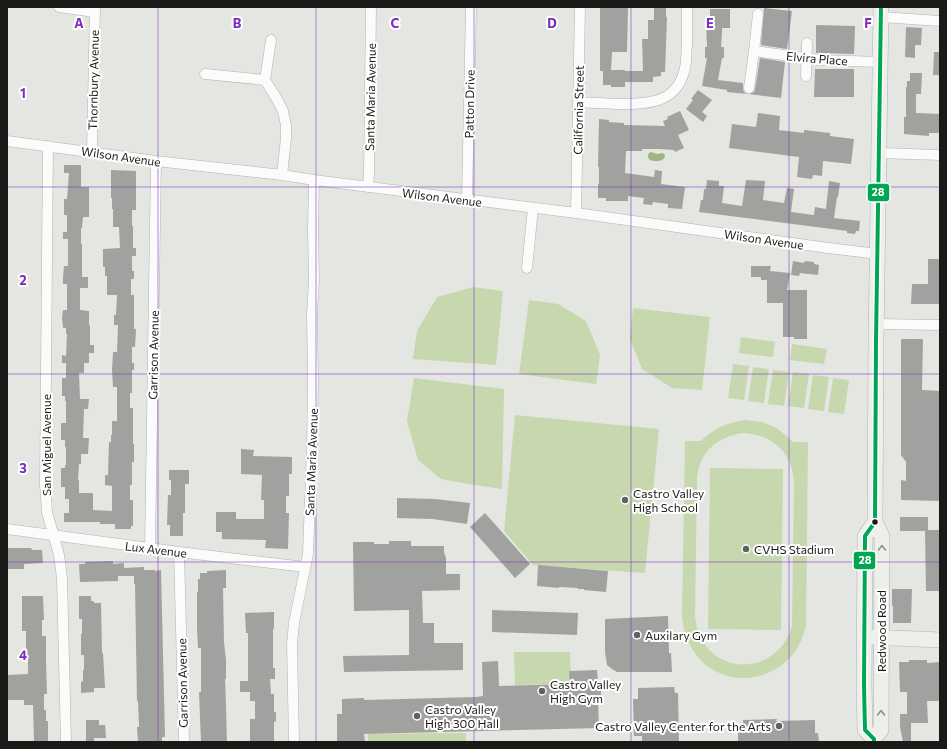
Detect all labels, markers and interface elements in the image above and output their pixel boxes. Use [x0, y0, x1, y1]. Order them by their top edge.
text: A [74, 15, 84, 31]
text: B [233, 15, 242, 31]
text: C [391, 15, 400, 31]
text: D [547, 15, 557, 31]
text: E [706, 15, 714, 31]
text: F [864, 15, 872, 31]
street label: Thornbury Avenue [85, 30, 101, 130]
street label: Santa Maria Avenue [362, 43, 378, 151]
street label: Elvira Place [786, 48, 848, 68]
street label: California Street [570, 65, 586, 155]
street label: Patton Drive [461, 69, 477, 139]
text: 1 [20, 85, 26, 101]
street label: Wilson Avenue [80, 143, 162, 169]
line badge: 28 [867, 183, 890, 202]
street label: Wilson Avenue [401, 185, 483, 209]
text: 28 [872, 185, 885, 198]
street label: Wilson Avenue [723, 226, 805, 252]
text: 2 [19, 272, 27, 288]
street label: Garrison Avenue [145, 310, 161, 400]
street label: San Miguel Avenue [39, 394, 53, 496]
street label: Santa Maria Avenue [302, 408, 320, 516]
text: 3 [19, 460, 27, 476]
place label: Castro Valley High School [633, 486, 704, 514]
marker: Castro Valley High School [620, 495, 630, 505]
unlabelled marker [870, 517, 880, 527]
street label: Lux Avenue [124, 538, 188, 560]
place label: CVHS Stadium [754, 542, 834, 556]
marker: CVHS Stadium [741, 544, 751, 554]
one-way arrow [877, 545, 886, 551]
line badge: 28 [853, 551, 876, 570]
text: 28 [859, 553, 872, 566]
street label: Redwood Road [874, 590, 888, 672]
place label: Auxilary Gym [645, 628, 717, 642]
marker: Auxilary Gym [632, 630, 642, 640]
street label: Garrison Avenue [174, 638, 190, 728]
text: 4 [19, 647, 27, 663]
place label: Castro Valley High Gym [550, 677, 621, 705]
marker: Castro Valley High Gym [537, 686, 547, 696]
place label: Castro Valley High 300 Hall [425, 702, 499, 730]
one-way arrow [877, 710, 885, 716]
marker: Castro Valley High 300 Hall [412, 711, 422, 721]
place label: Castro Valley Center for the Arts [595, 719, 771, 733]
marker: Castro Valley Center for the Arts [774, 721, 784, 731]

